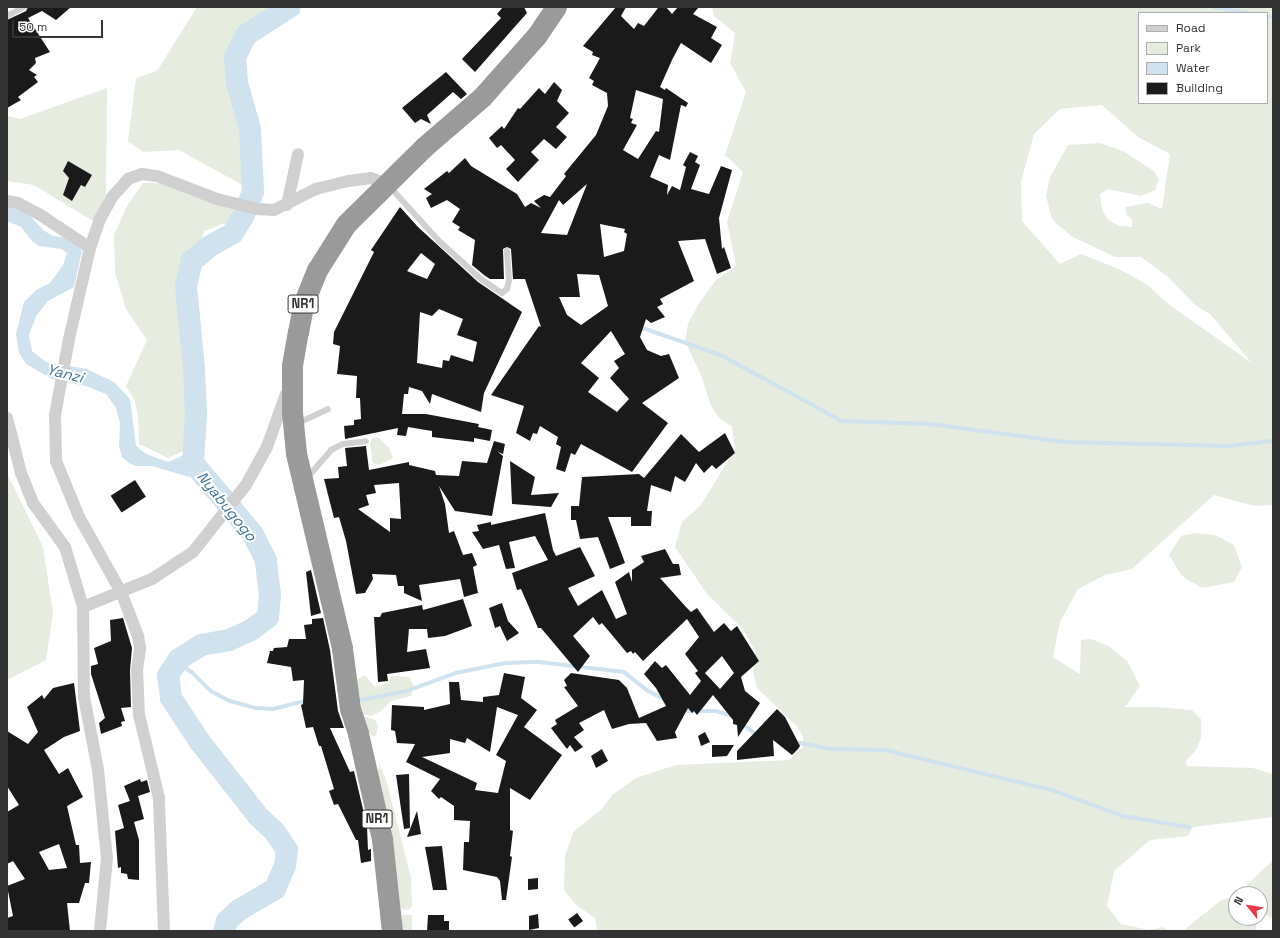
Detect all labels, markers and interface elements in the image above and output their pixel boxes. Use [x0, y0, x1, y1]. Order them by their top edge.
scale bar [14, 12, 105, 38]
legend [1138, 12, 1268, 104]
text: 50 m [19, 19, 47, 35]
text: Road [1176, 20, 1205, 36]
text: Park [1176, 40, 1201, 56]
text: Water [1176, 60, 1210, 76]
text: Building [1176, 80, 1223, 96]
road number: NR1 [287, 293, 319, 315]
water label: Yanzi [45, 360, 85, 386]
water label: Nyabugogo [193, 468, 261, 544]
road number: NR1 [361, 808, 393, 830]
north arrow [1228, 886, 1268, 926]
text: N [1231, 894, 1246, 907]

